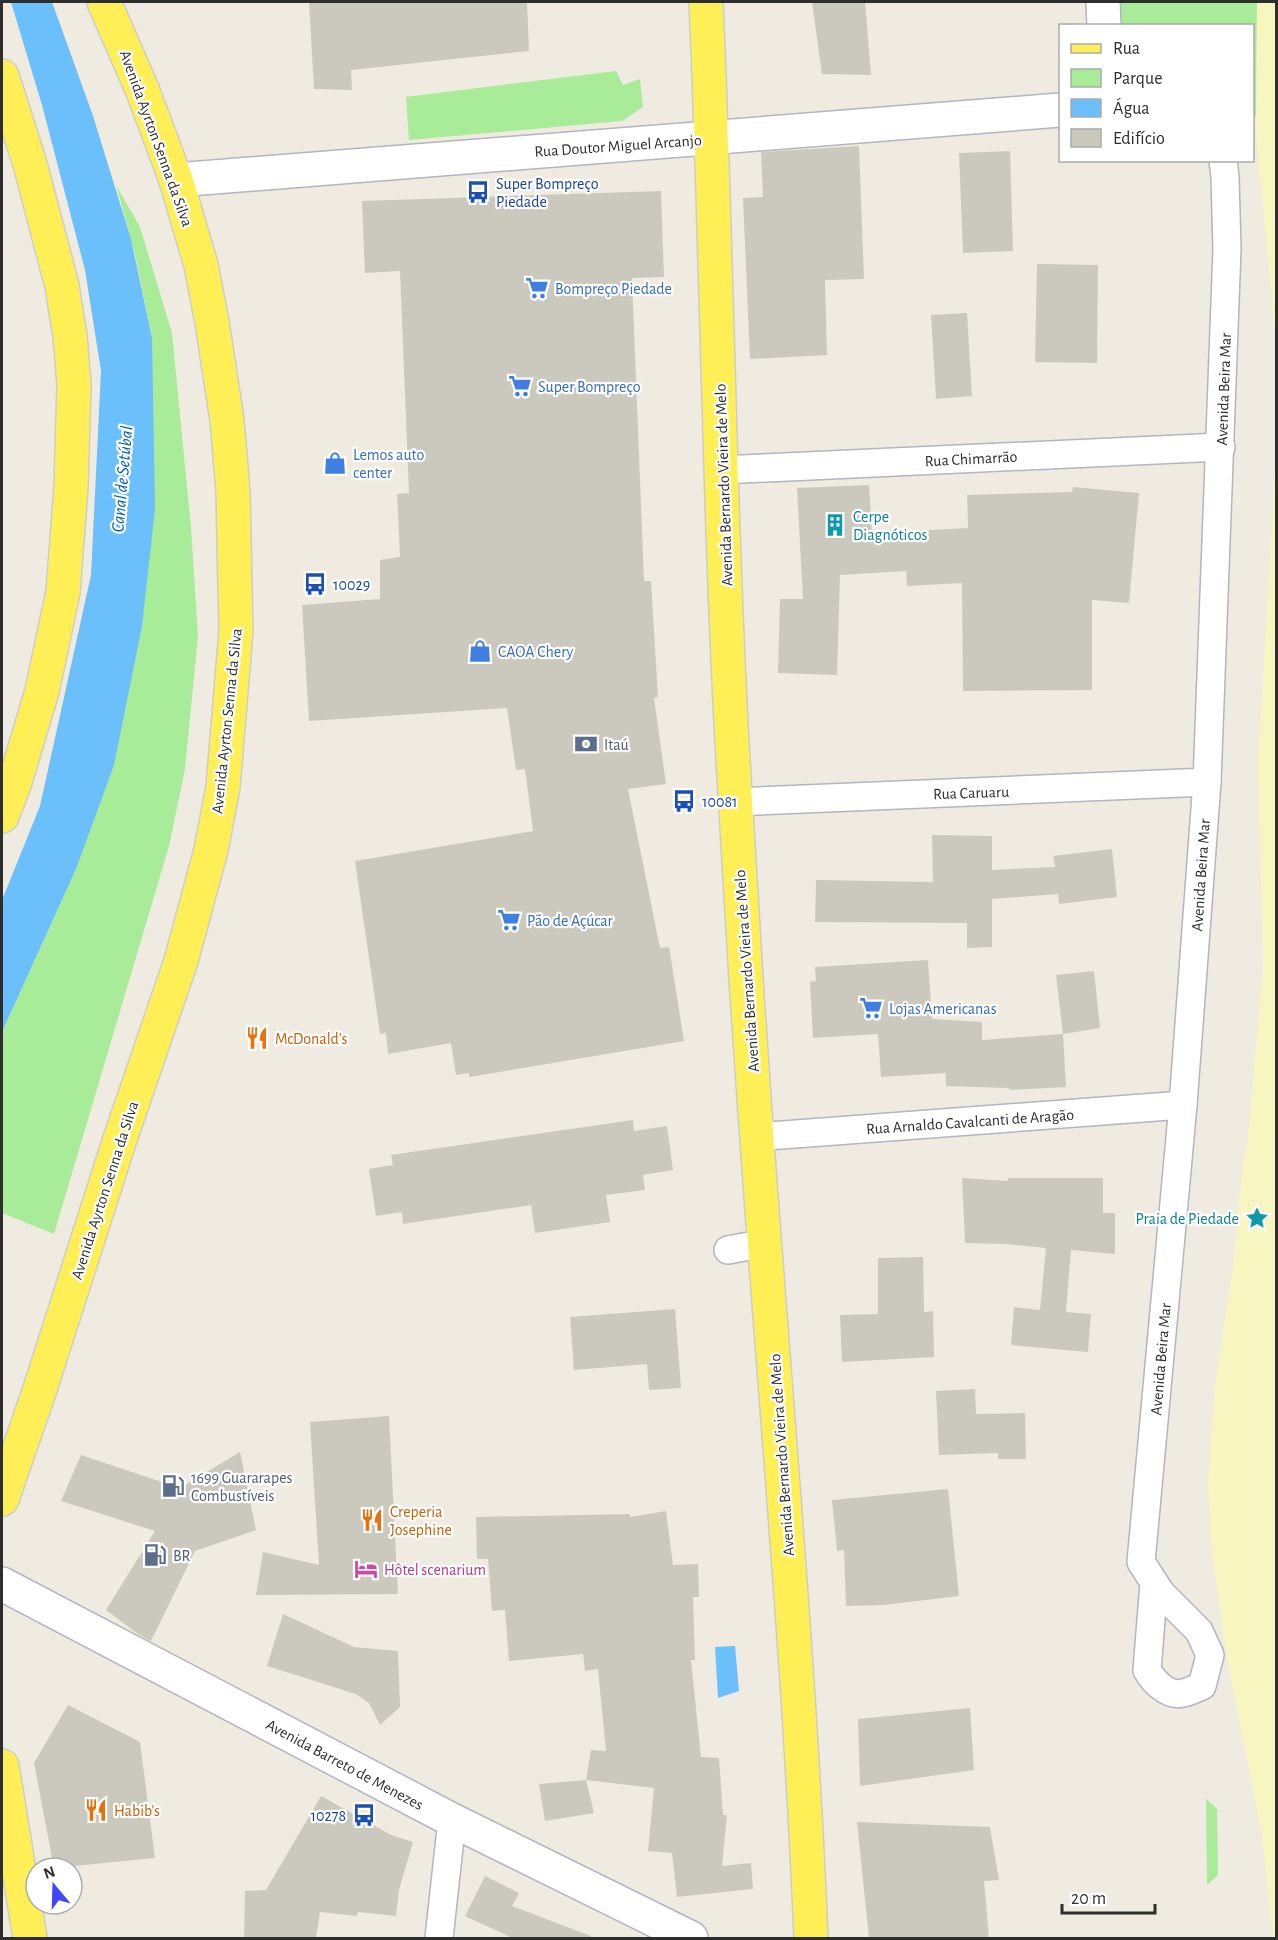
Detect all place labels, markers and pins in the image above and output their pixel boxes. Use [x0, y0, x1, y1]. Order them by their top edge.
place label: Super Bompreço Piedade [496, 176, 599, 210]
bus stop icon: Super Bompreço Piedade [465, 179, 491, 205]
supermarket icon: Bompreço Piedade [524, 275, 550, 301]
place label: Bompreço Piedade [555, 281, 672, 297]
supermarket icon: Super Bompreço [507, 373, 533, 399]
place label: Super Bompreço [538, 379, 641, 395]
place label: Lemos auto center [353, 447, 424, 481]
shop icon: Lemos auto center [322, 450, 348, 476]
place label: Cerpe Diagnóticos [853, 509, 927, 543]
building icon: Cerpe Diagnóticos [822, 512, 848, 538]
bus stop icon: 10029 [302, 571, 328, 597]
place label: 10029 [333, 577, 370, 593]
shop icon: CAOA Chery [467, 638, 493, 664]
place label: CAOA Chery [498, 644, 574, 661]
bank icon: Itaú [573, 731, 599, 757]
place label: Itaú [604, 737, 629, 753]
bus stop icon: 10081 [671, 788, 697, 814]
place label: 10081 [702, 794, 738, 810]
supermarket icon: Pão de Açúcar [496, 907, 522, 933]
place label: Pão de Açúcar [527, 913, 614, 929]
supermarket icon: Lojas Americanas [858, 995, 884, 1021]
place label: Lojas Americanas [889, 1001, 997, 1018]
restaurant icon: McDonald's [244, 1025, 270, 1051]
place label: McDonald's [275, 1031, 348, 1047]
place icon: Praia de Piedade [1244, 1205, 1270, 1231]
place label: Praia de Piedade [1135, 1211, 1239, 1227]
place label: 1699 Guararapes Combustíveis [191, 1470, 293, 1504]
fuel station icon: 1699 Guararapes Combustíveis [160, 1473, 186, 1499]
place label: Creperia Josephine [390, 1504, 452, 1538]
restaurant icon: Creperia Josephine [359, 1507, 385, 1533]
fuel station icon: BR [142, 1542, 168, 1568]
place label: BR [173, 1548, 191, 1564]
hotel icon: Hôtel scenarium [353, 1556, 379, 1582]
place label: Hôtel scenarium [384, 1562, 486, 1578]
restaurant icon: Habib's [83, 1797, 109, 1823]
bus stop icon: 10278 [351, 1802, 377, 1828]
place label: Habib's [114, 1803, 160, 1819]
place label: 10278 [311, 1808, 346, 1824]

